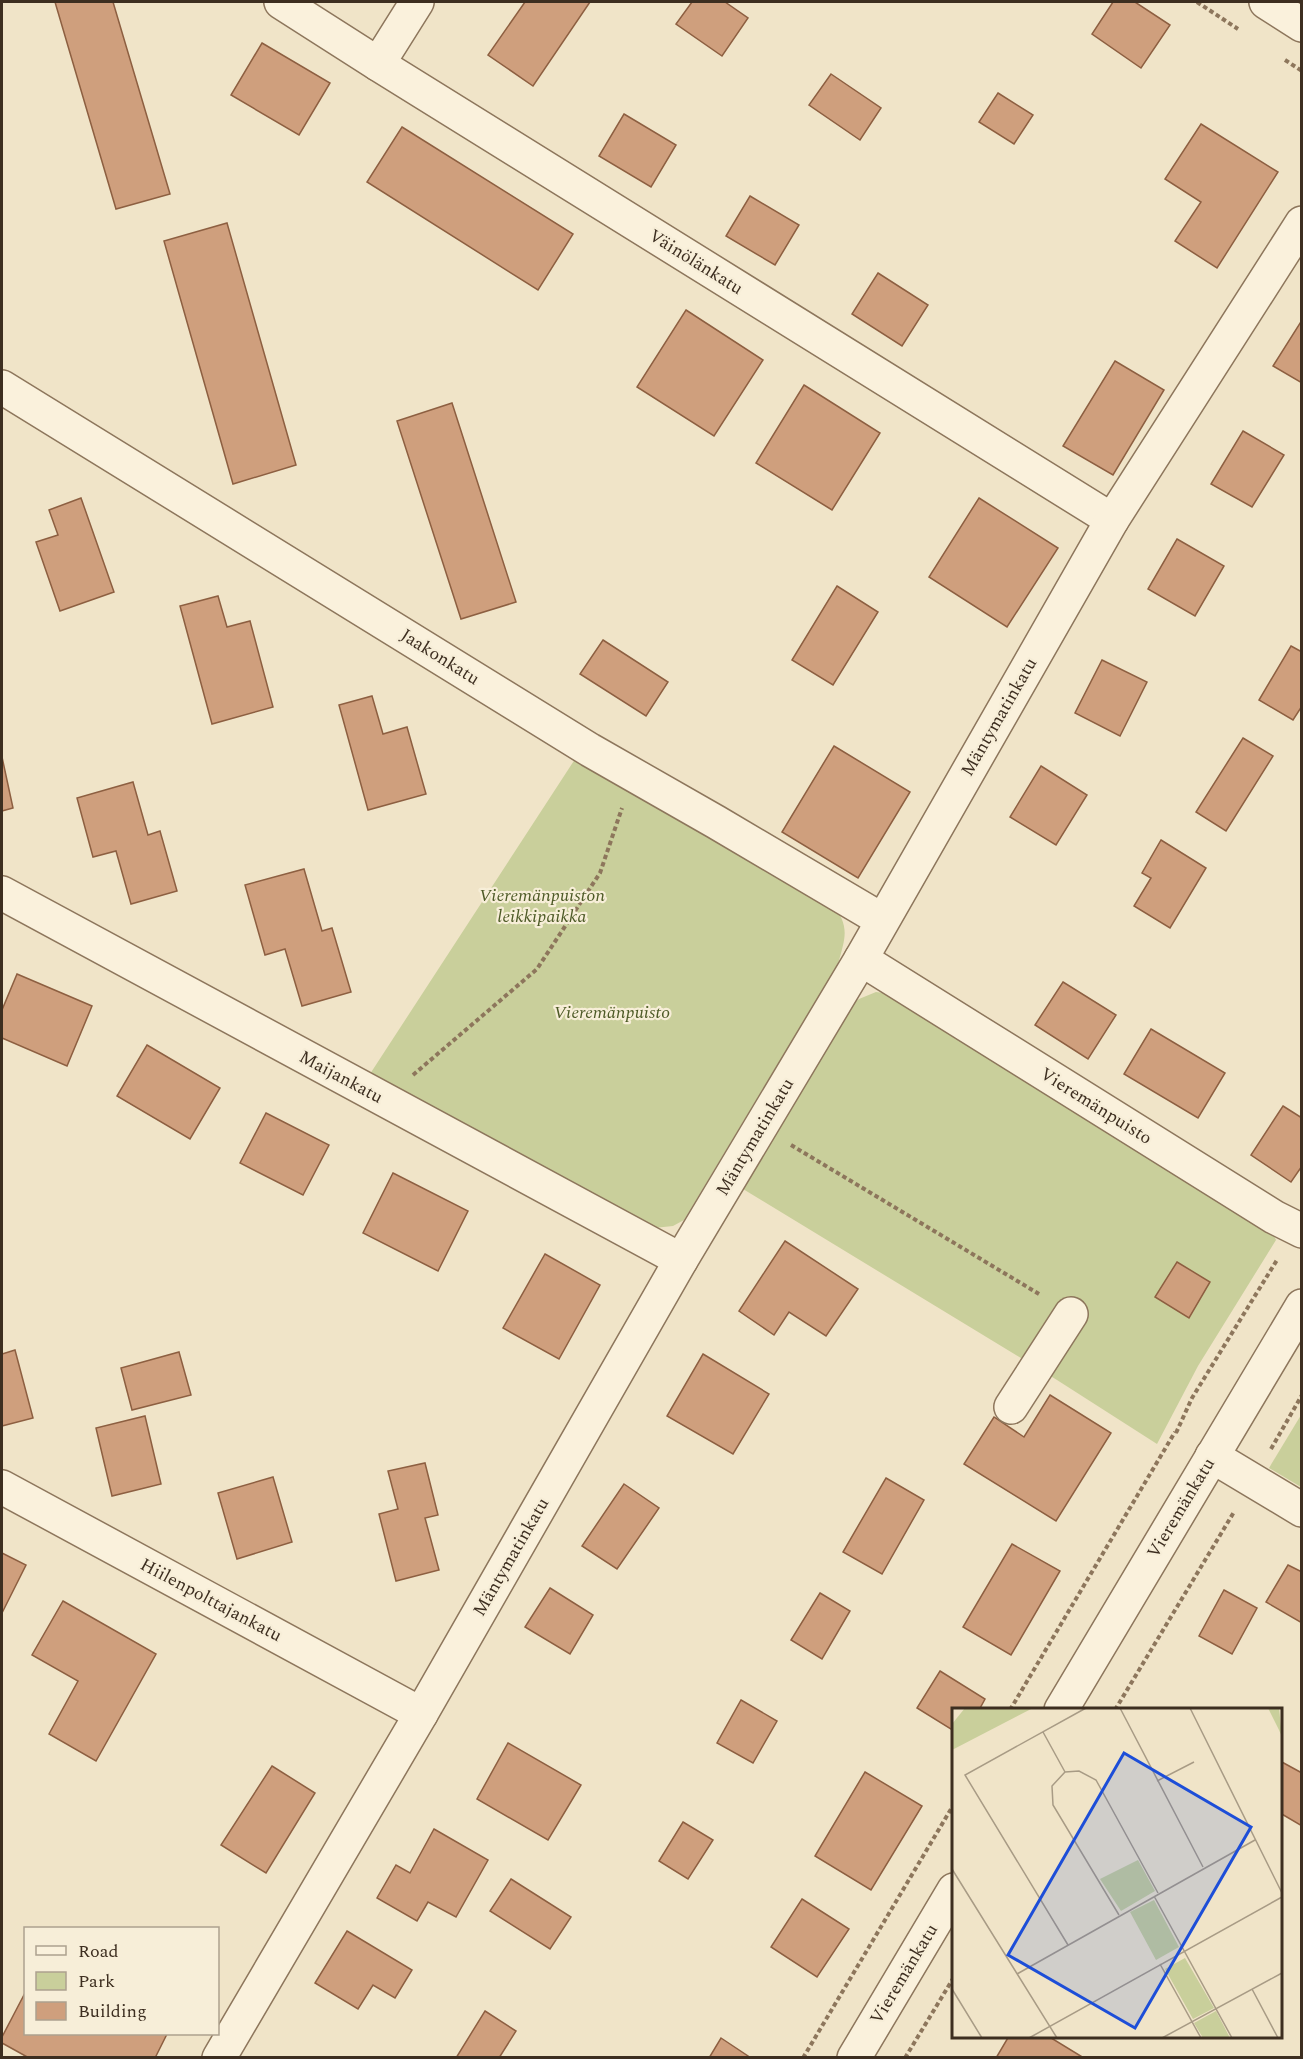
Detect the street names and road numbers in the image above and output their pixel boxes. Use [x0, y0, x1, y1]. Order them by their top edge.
street label: Väinölänkatu [644, 222, 748, 302]
street label: Jaakonkatu [395, 622, 485, 692]
street label: Mäntymatinkatu [954, 653, 1044, 781]
street label: Maijankatu [294, 1044, 388, 1110]
street label: Vieremänpuisto [1035, 1061, 1157, 1151]
street label: Mäntymatinkatu [709, 1073, 801, 1201]
street label: Vieremänkatu [1140, 1453, 1222, 1563]
street label: Mäntymatinkatu [466, 1493, 556, 1621]
street label: Hiilenpolttajankatu [135, 1551, 287, 1649]
street label: Vieremänkatu [863, 1919, 945, 2029]

